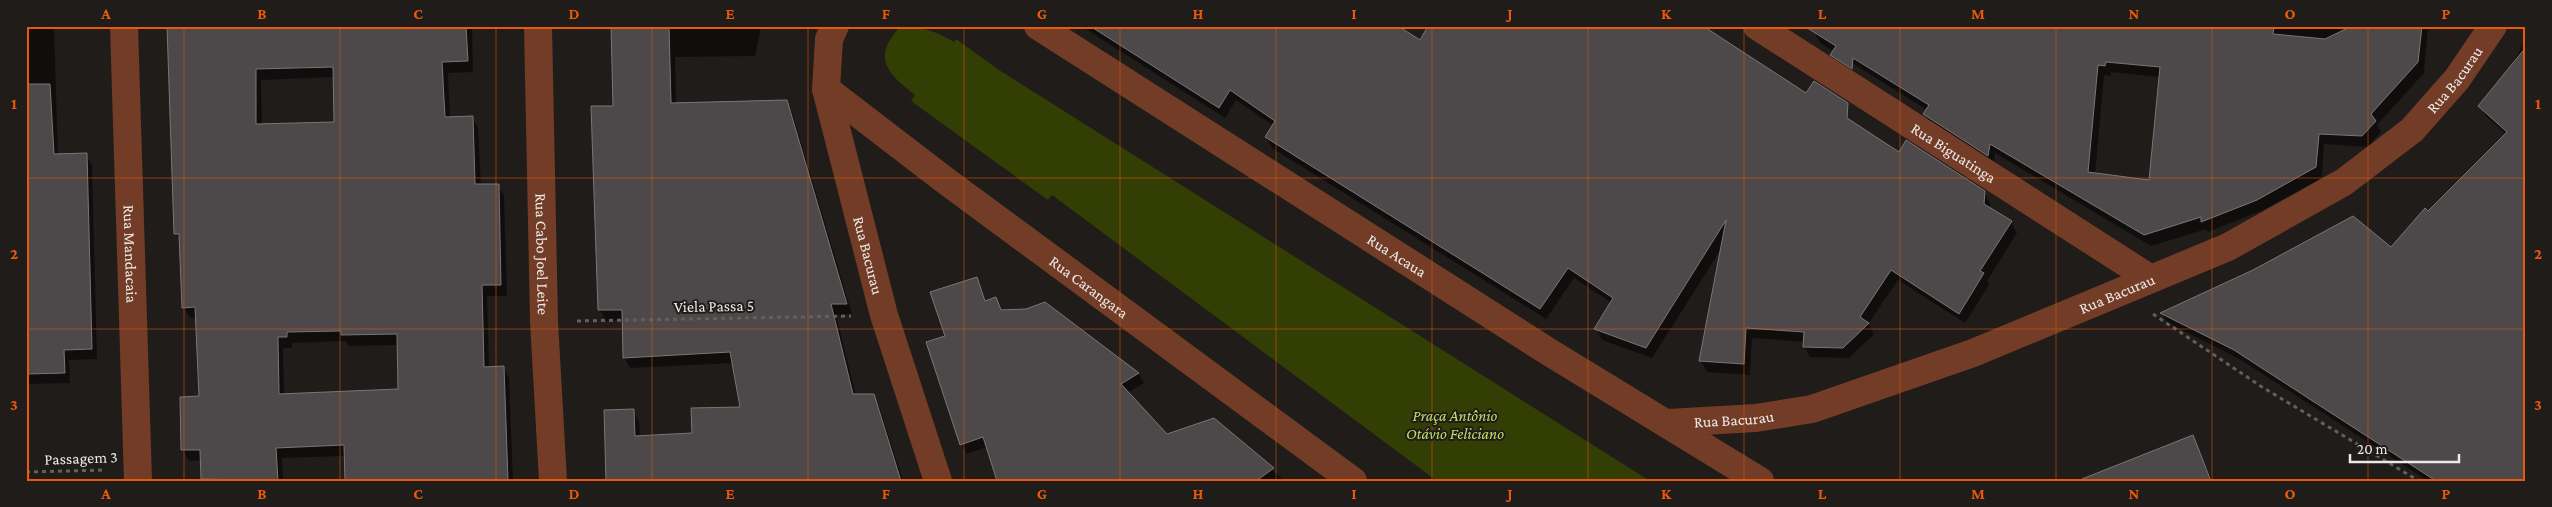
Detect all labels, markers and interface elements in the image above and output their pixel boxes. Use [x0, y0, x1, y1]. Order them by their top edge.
text: A [100, 5, 111, 22]
text: B [257, 5, 267, 22]
text: C [413, 5, 423, 22]
text: D [568, 5, 580, 22]
text: E [725, 5, 735, 22]
text: F [882, 5, 891, 22]
text: G [1037, 5, 1047, 22]
text: H [1193, 5, 1204, 22]
text: I [1351, 5, 1357, 22]
text: J [1505, 5, 1513, 22]
text: K [1661, 5, 1672, 22]
text: L [1818, 5, 1827, 22]
text: M [1971, 5, 1985, 22]
text: N [2129, 5, 2140, 22]
text: O [2284, 5, 2296, 22]
text: P [2442, 5, 2451, 22]
street label: Rua Bacurau [2423, 42, 2486, 116]
text: 1 [11, 95, 17, 112]
text: 1 [2535, 95, 2541, 112]
street label: Rua Biguatinga [1908, 119, 2000, 186]
street label: Rua Cabo Joel Leite [533, 193, 552, 315]
street label: Rua Mandacaia [121, 204, 141, 304]
street label: Rua Bacurau [850, 214, 887, 297]
street label: Rua Acaua [1364, 230, 1430, 281]
text: 2 [10, 245, 18, 262]
text: 2 [2534, 245, 2542, 262]
street label: Rua Carangara [1046, 252, 1132, 321]
street label: Rua Bacurau [2077, 270, 2157, 316]
street label: Viela Passa 5 [674, 297, 754, 315]
text: 3 [10, 396, 18, 413]
text: 3 [2534, 396, 2542, 413]
park label: Praça Antônio Otávio Feliciano [1406, 407, 1504, 442]
street label: Rua Bacurau [1693, 407, 1776, 430]
scale bar [2350, 432, 2458, 464]
text: 20 m [2357, 441, 2388, 457]
street label: Passagem 3 [44, 448, 118, 469]
text: A [100, 485, 111, 502]
text: B [257, 485, 267, 502]
text: C [413, 485, 423, 502]
text: D [568, 485, 580, 502]
text: E [725, 485, 735, 502]
text: F [882, 485, 891, 502]
text: G [1037, 485, 1047, 502]
text: H [1193, 485, 1204, 502]
text: I [1351, 485, 1357, 502]
text: J [1505, 485, 1513, 502]
text: K [1661, 485, 1672, 502]
text: L [1818, 485, 1827, 502]
text: M [1971, 485, 1985, 502]
text: N [2129, 485, 2140, 502]
text: O [2284, 485, 2296, 502]
text: P [2442, 485, 2451, 502]

